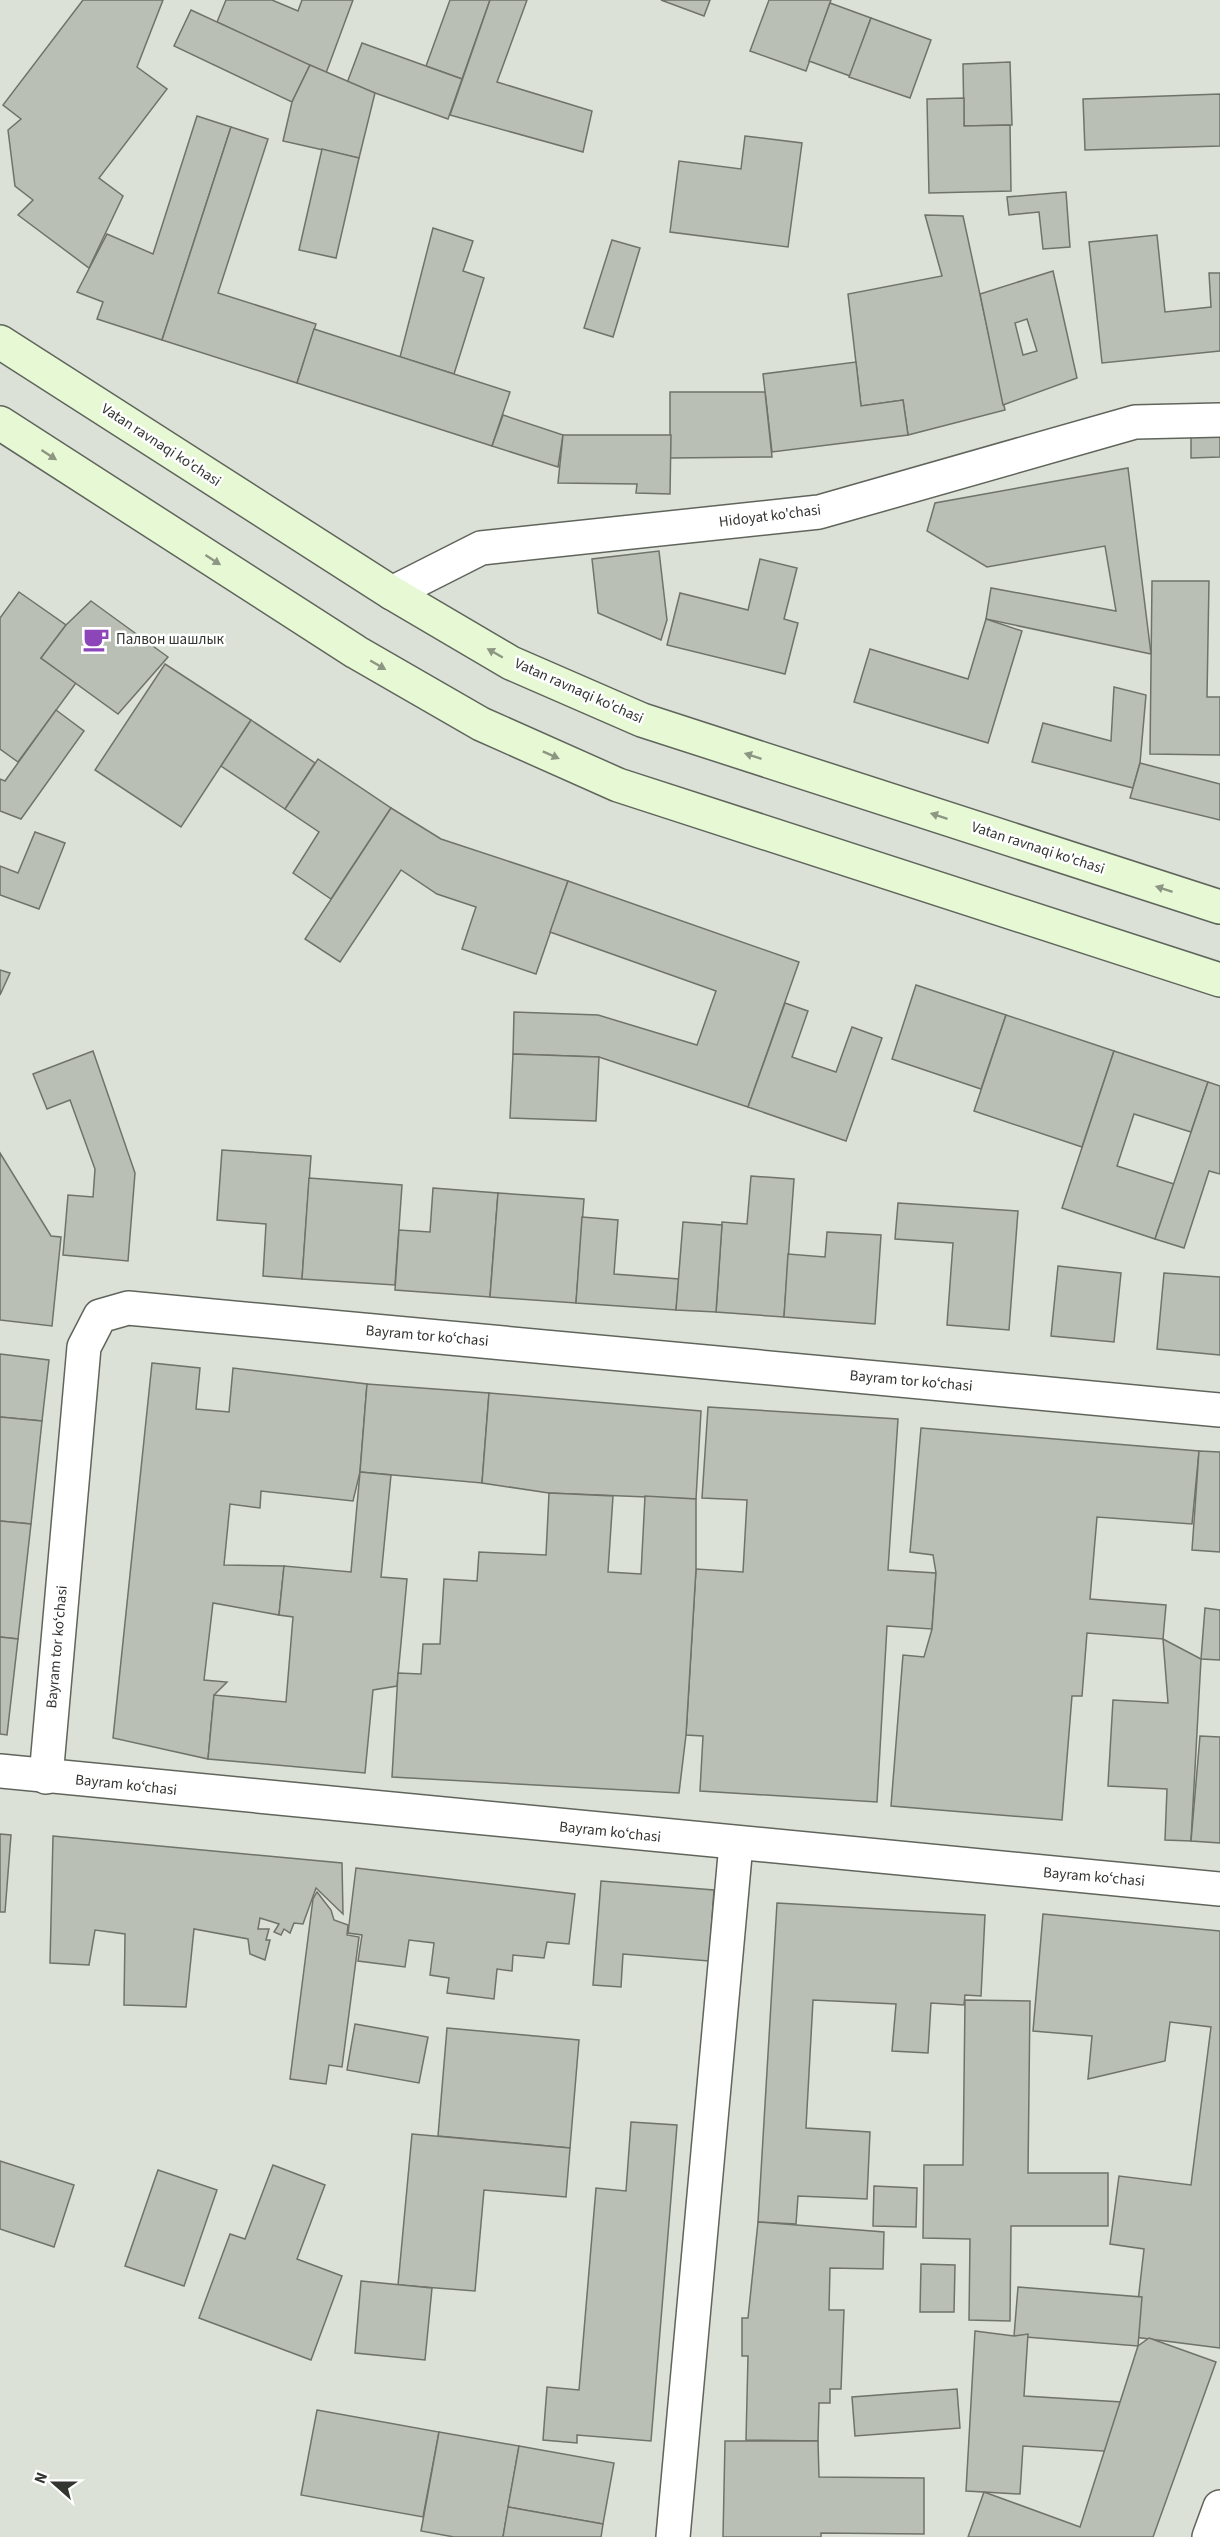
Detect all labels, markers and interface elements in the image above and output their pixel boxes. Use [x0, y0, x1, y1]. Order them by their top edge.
street label: Vatan ravnaqi ko'chasi [97, 398, 225, 492]
one-way arrow [41, 449, 57, 460]
street label: Hidoyat ko'chasi [718, 499, 822, 533]
one-way arrow [205, 555, 221, 566]
cafe icon: Палвон шашлык [81, 624, 111, 654]
place label: Палвон шашлык [116, 629, 224, 650]
one-way arrow [486, 648, 503, 658]
street label: Vatan ravnaqi ko'chasi [511, 653, 647, 729]
one-way arrow [370, 660, 387, 670]
one-way arrow [542, 750, 560, 760]
one-way arrow [744, 751, 762, 760]
one-way arrow [930, 811, 948, 820]
street label: Vatan ravnaqi ko'chasi [969, 817, 1107, 879]
one-way arrow [1155, 884, 1173, 893]
street label: Bayram tor koʻchasi [365, 1320, 489, 1352]
street label: Bayram tor koʻchasi [849, 1365, 973, 1397]
street label: Bayram tor koʻchasi [41, 1585, 73, 1709]
street label: Bayram koʻchasi [74, 1769, 178, 1801]
street label: Bayram koʻchasi [558, 1816, 662, 1848]
street label: Bayram koʻchasi [1042, 1862, 1146, 1892]
north arrow [24, 2453, 84, 2513]
text: N [29, 2469, 53, 2487]

